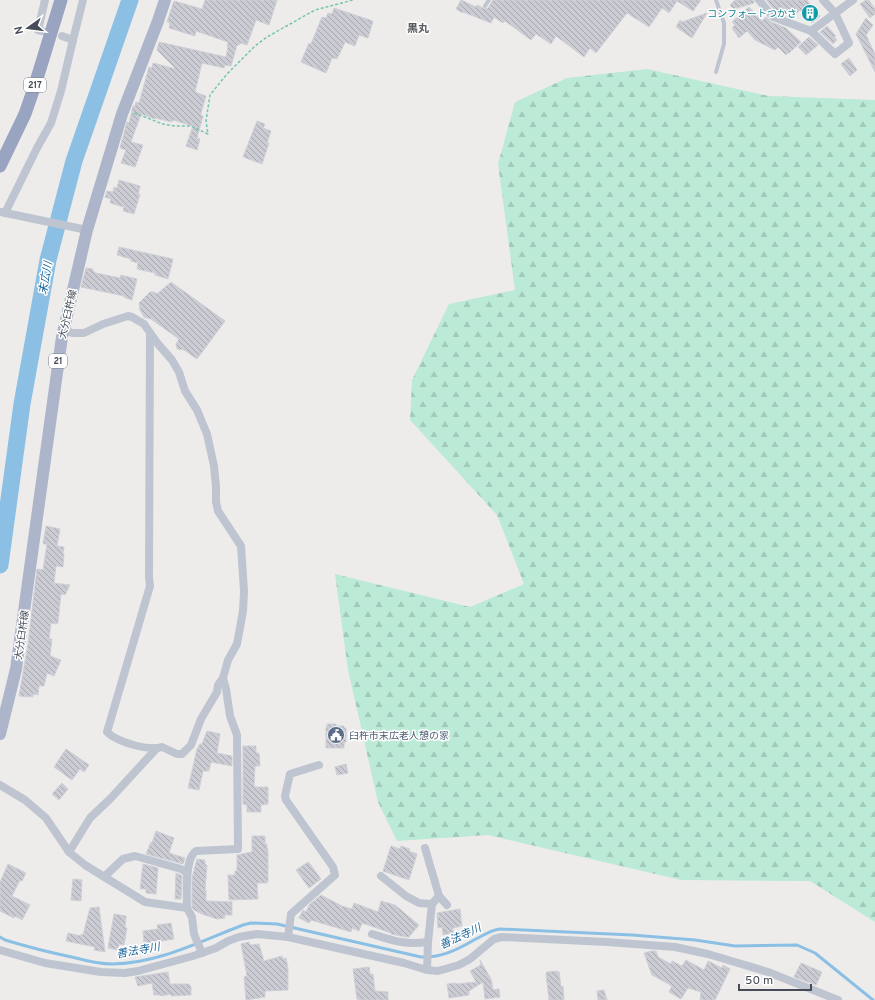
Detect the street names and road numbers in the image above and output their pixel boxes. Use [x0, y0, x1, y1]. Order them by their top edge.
road number: 217 [24, 78, 46, 92]
street label: 大分臼杵線 [57, 289, 80, 340]
road number: 21 [49, 354, 67, 368]
street label: 大分臼杵線 [13, 610, 32, 661]

